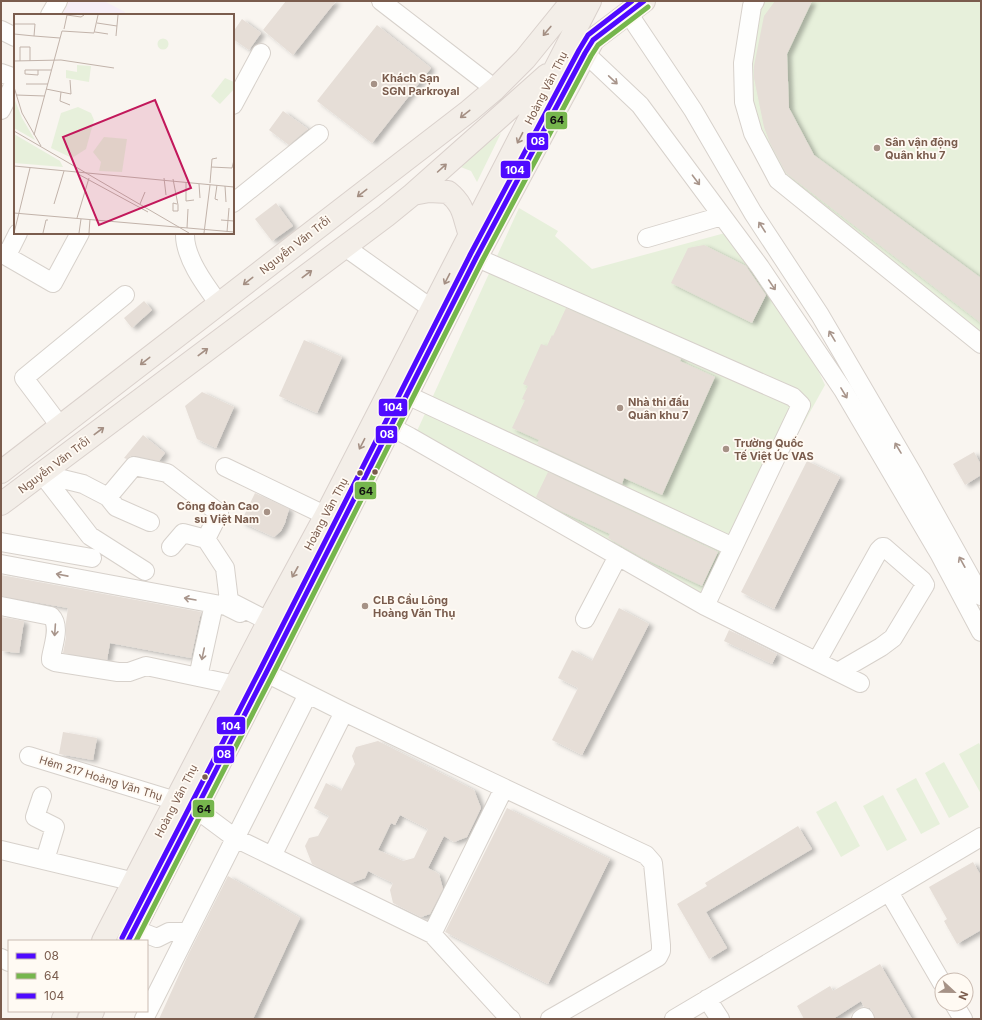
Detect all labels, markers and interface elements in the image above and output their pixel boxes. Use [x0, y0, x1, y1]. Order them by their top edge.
inset map [14, 14, 234, 234]
one-way arrow [543, 26, 552, 37]
street label: Hoàng Văn Thụ [522, 49, 570, 127]
place label: Khách Sạn SGN Parkroyal [382, 71, 460, 98]
one-way arrow [608, 75, 618, 85]
marker: Khách Sạn SGN Parkroyal [369, 79, 379, 89]
one-way arrow [459, 109, 470, 118]
line badge: 64 [545, 111, 568, 130]
text: 64 [550, 113, 564, 127]
one-way arrow [515, 132, 523, 144]
line badge: 08 [526, 132, 549, 151]
text: 08 [531, 134, 545, 148]
place label: Sân vận động Quân khu 7 [885, 135, 958, 162]
marker: Sân vận động Quân khu 7 [872, 143, 882, 153]
line badge: 104 [500, 160, 531, 179]
text: 104 [505, 163, 525, 177]
one-way arrow [437, 164, 448, 173]
one-way arrow [692, 174, 700, 185]
one-way arrow [356, 189, 367, 197]
street label: Nguyễn Văn Trỗi [256, 212, 333, 277]
one-way arrow [758, 222, 766, 233]
one-way arrow [302, 270, 313, 279]
one-way arrow [443, 273, 451, 285]
one-way arrow [243, 277, 254, 285]
one-way arrow [768, 279, 776, 290]
one-way arrow [828, 330, 836, 342]
one-way arrow [198, 348, 209, 357]
one-way arrow [140, 356, 151, 365]
one-way arrow [841, 387, 849, 399]
place label: Nhà thi đấu Quân khu 7 [628, 395, 689, 422]
line badge: 104 [378, 398, 408, 417]
text: 104 [383, 400, 403, 414]
marker: Nhà thi đấu Quân khu 7 [615, 403, 625, 413]
line badge: 08 [375, 425, 398, 444]
one-way arrow [94, 426, 105, 435]
text: 08 [380, 427, 394, 441]
street label: Nguyễn Văn Trỗi [15, 433, 93, 496]
place label: Trường Quốc Tế Việt Úc VAS [734, 436, 814, 463]
one-way arrow [358, 438, 366, 450]
one-way arrow [894, 442, 902, 454]
marker: Trường Quốc Tế Việt Úc VAS [721, 444, 731, 454]
unlabelled marker [370, 467, 380, 477]
unlabelled marker [355, 468, 365, 478]
street label: Hoàng Văn Thụ [301, 475, 351, 553]
line badge: 64 [354, 481, 377, 500]
text: 64 [359, 484, 373, 498]
place label: Công đoàn Cao su Việt Nam [177, 499, 259, 526]
marker: Công đoàn Cao su Việt Nam [262, 507, 272, 517]
one-way arrow [958, 556, 965, 568]
one-way arrow [291, 566, 299, 578]
one-way arrow [56, 571, 69, 579]
place label: CLB Cầu Lông Hoàng Văn Thụ [373, 593, 455, 620]
one-way arrow [184, 595, 197, 603]
marker: CLB Cầu Lông Hoàng Văn Thụ [360, 601, 370, 611]
one-way arrow [52, 623, 59, 636]
one-way arrow [199, 647, 207, 660]
line badge: 104 [216, 716, 246, 735]
text: 104 [221, 719, 241, 733]
line badge: 08 [213, 745, 235, 764]
text: 08 [217, 747, 231, 761]
street label: Hẻm 217 Hoàng Văn Thụ [38, 753, 164, 803]
street label: Hoàng Văn Thụ [152, 762, 200, 840]
unlabelled marker [200, 772, 210, 782]
line badge: 64 [192, 799, 215, 818]
text: 64 [197, 802, 211, 816]
legend [8, 940, 148, 1012]
text: 08 [44, 948, 59, 963]
text: 64 [44, 968, 59, 983]
north arrow [934, 972, 974, 1012]
text: 104 [44, 988, 64, 1003]
text: N [955, 989, 971, 1002]

